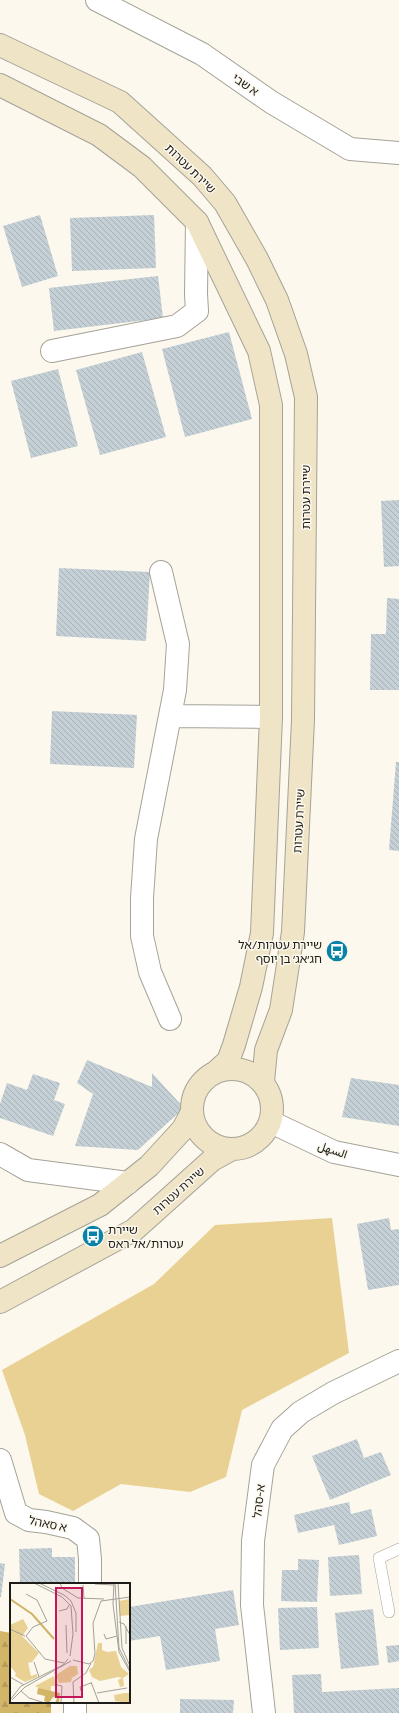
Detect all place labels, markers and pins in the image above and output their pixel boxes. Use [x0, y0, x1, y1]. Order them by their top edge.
place label: שיירת עטרות/אל חג׳אג׳ בן יוסף [238, 937, 322, 965]
bus stop icon: שיירת עטרות/אל חג׳אג׳ בן יוסף [324, 938, 350, 964]
place label: שיירת עטרות/אל ראס [108, 1222, 184, 1250]
bus stop icon: שיירת עטרות/אל ראס [80, 1223, 106, 1249]

